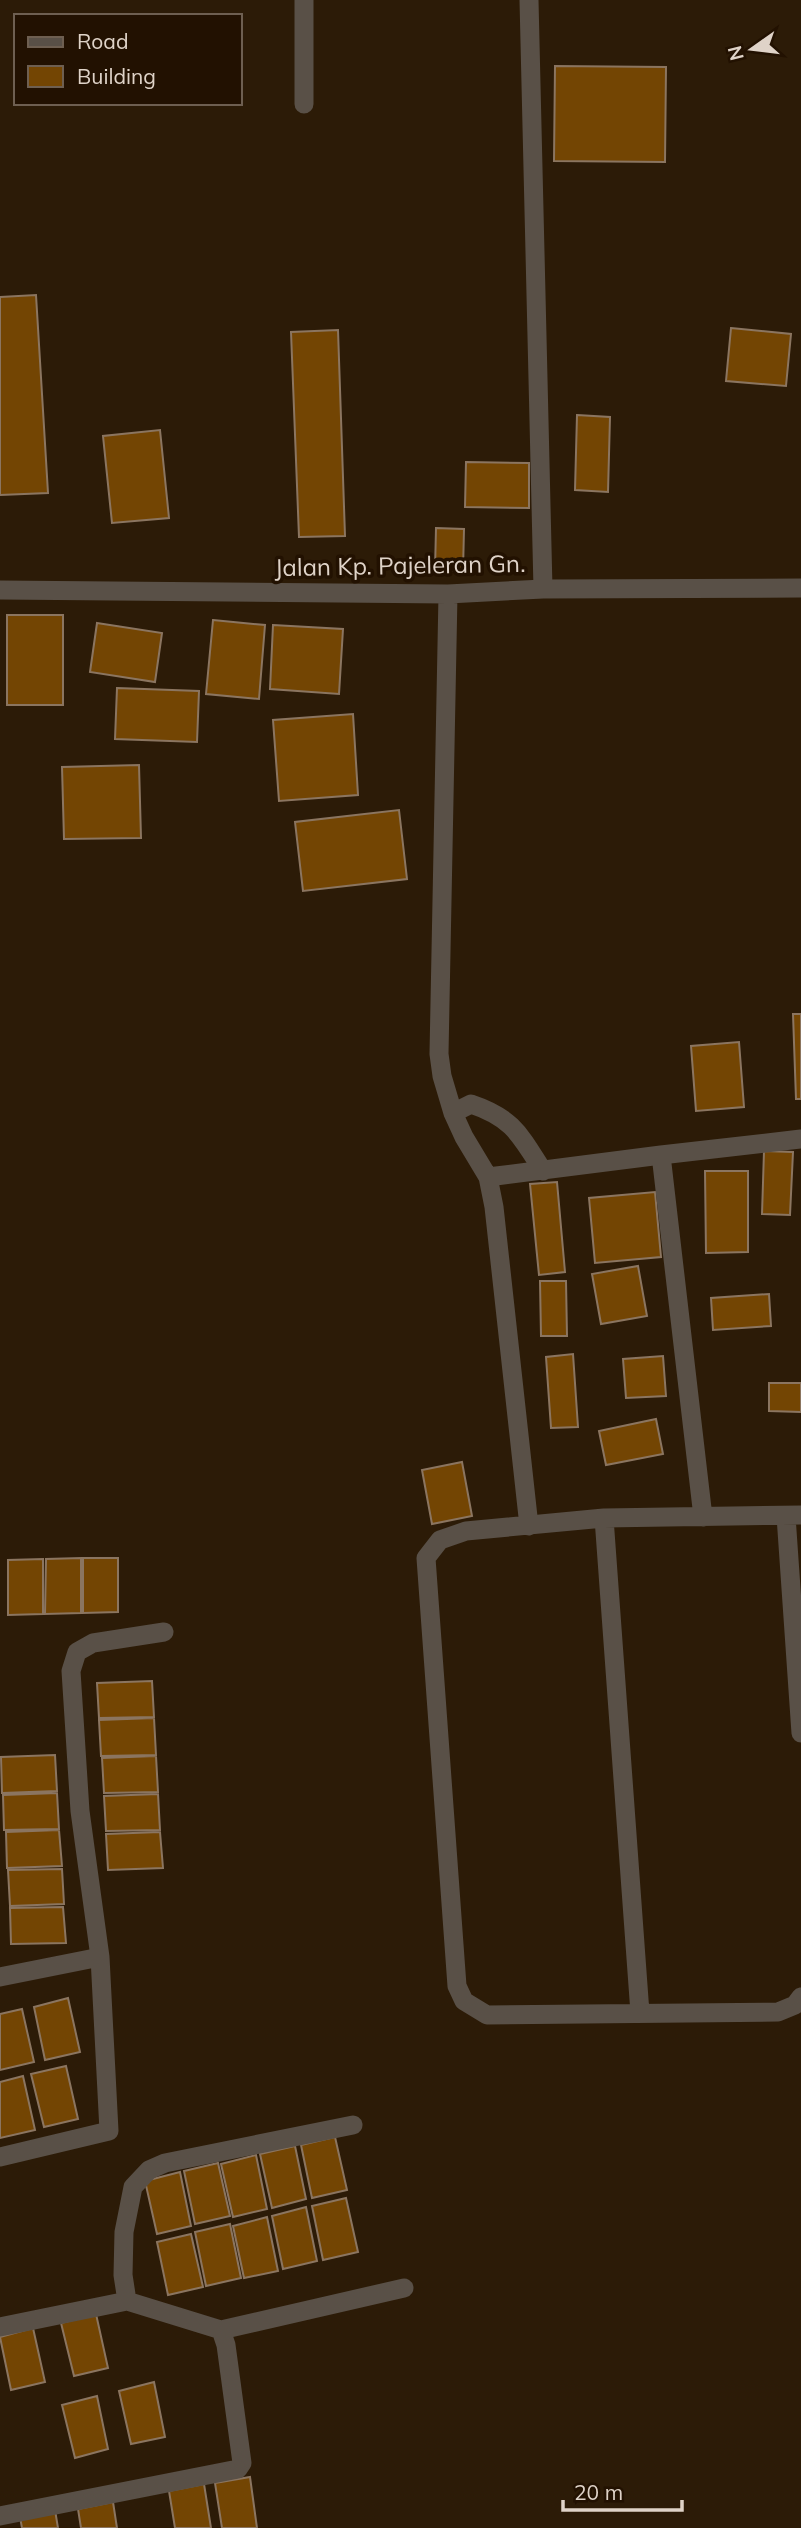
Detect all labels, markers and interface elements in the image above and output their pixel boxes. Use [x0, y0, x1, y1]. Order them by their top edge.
legend [14, 14, 242, 105]
north arrow [717, 14, 787, 84]
text: Road [77, 28, 128, 54]
text: N [722, 43, 749, 63]
text: Building [77, 63, 156, 89]
street label: Jalan Kp. Pajeleran Gn. [274, 548, 526, 582]
scale bar [563, 2468, 682, 2512]
text: 20 m [574, 2479, 623, 2505]

